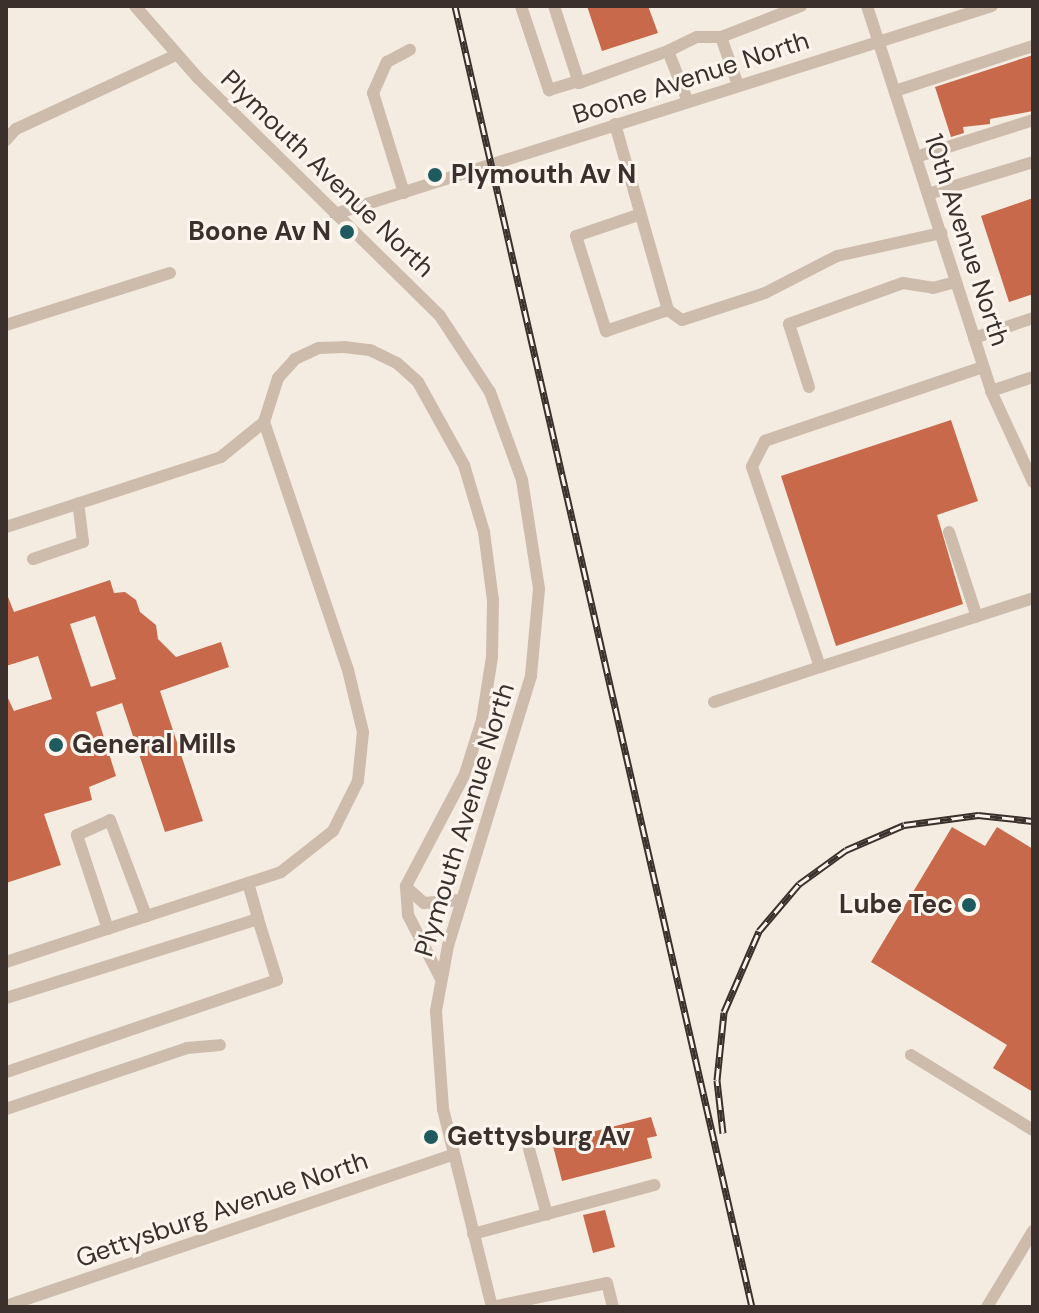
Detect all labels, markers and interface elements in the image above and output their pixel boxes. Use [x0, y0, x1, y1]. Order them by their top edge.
street label: Boone Avenue North [569, 25, 813, 131]
street label: Plymouth Avenue North [214, 64, 440, 284]
street label: 10th Avenue North [917, 130, 1015, 350]
place label: Plymouth Av N [451, 159, 636, 191]
marker: Plymouth Av N [426, 166, 444, 184]
place label: Boone Av N [188, 216, 331, 248]
marker: Boone Av N [338, 223, 356, 241]
street label: Plymouth Avenue North [409, 680, 521, 960]
place label: General Mills [72, 729, 236, 761]
marker: General Mills [47, 736, 65, 754]
place label: Lube Tec [839, 889, 953, 921]
marker: Lube Tec [960, 896, 978, 914]
place label: Gettysburg Av [447, 1121, 631, 1153]
marker: Gettysburg Av [422, 1128, 440, 1146]
street label: Gettysburg Avenue North [72, 1145, 372, 1275]

